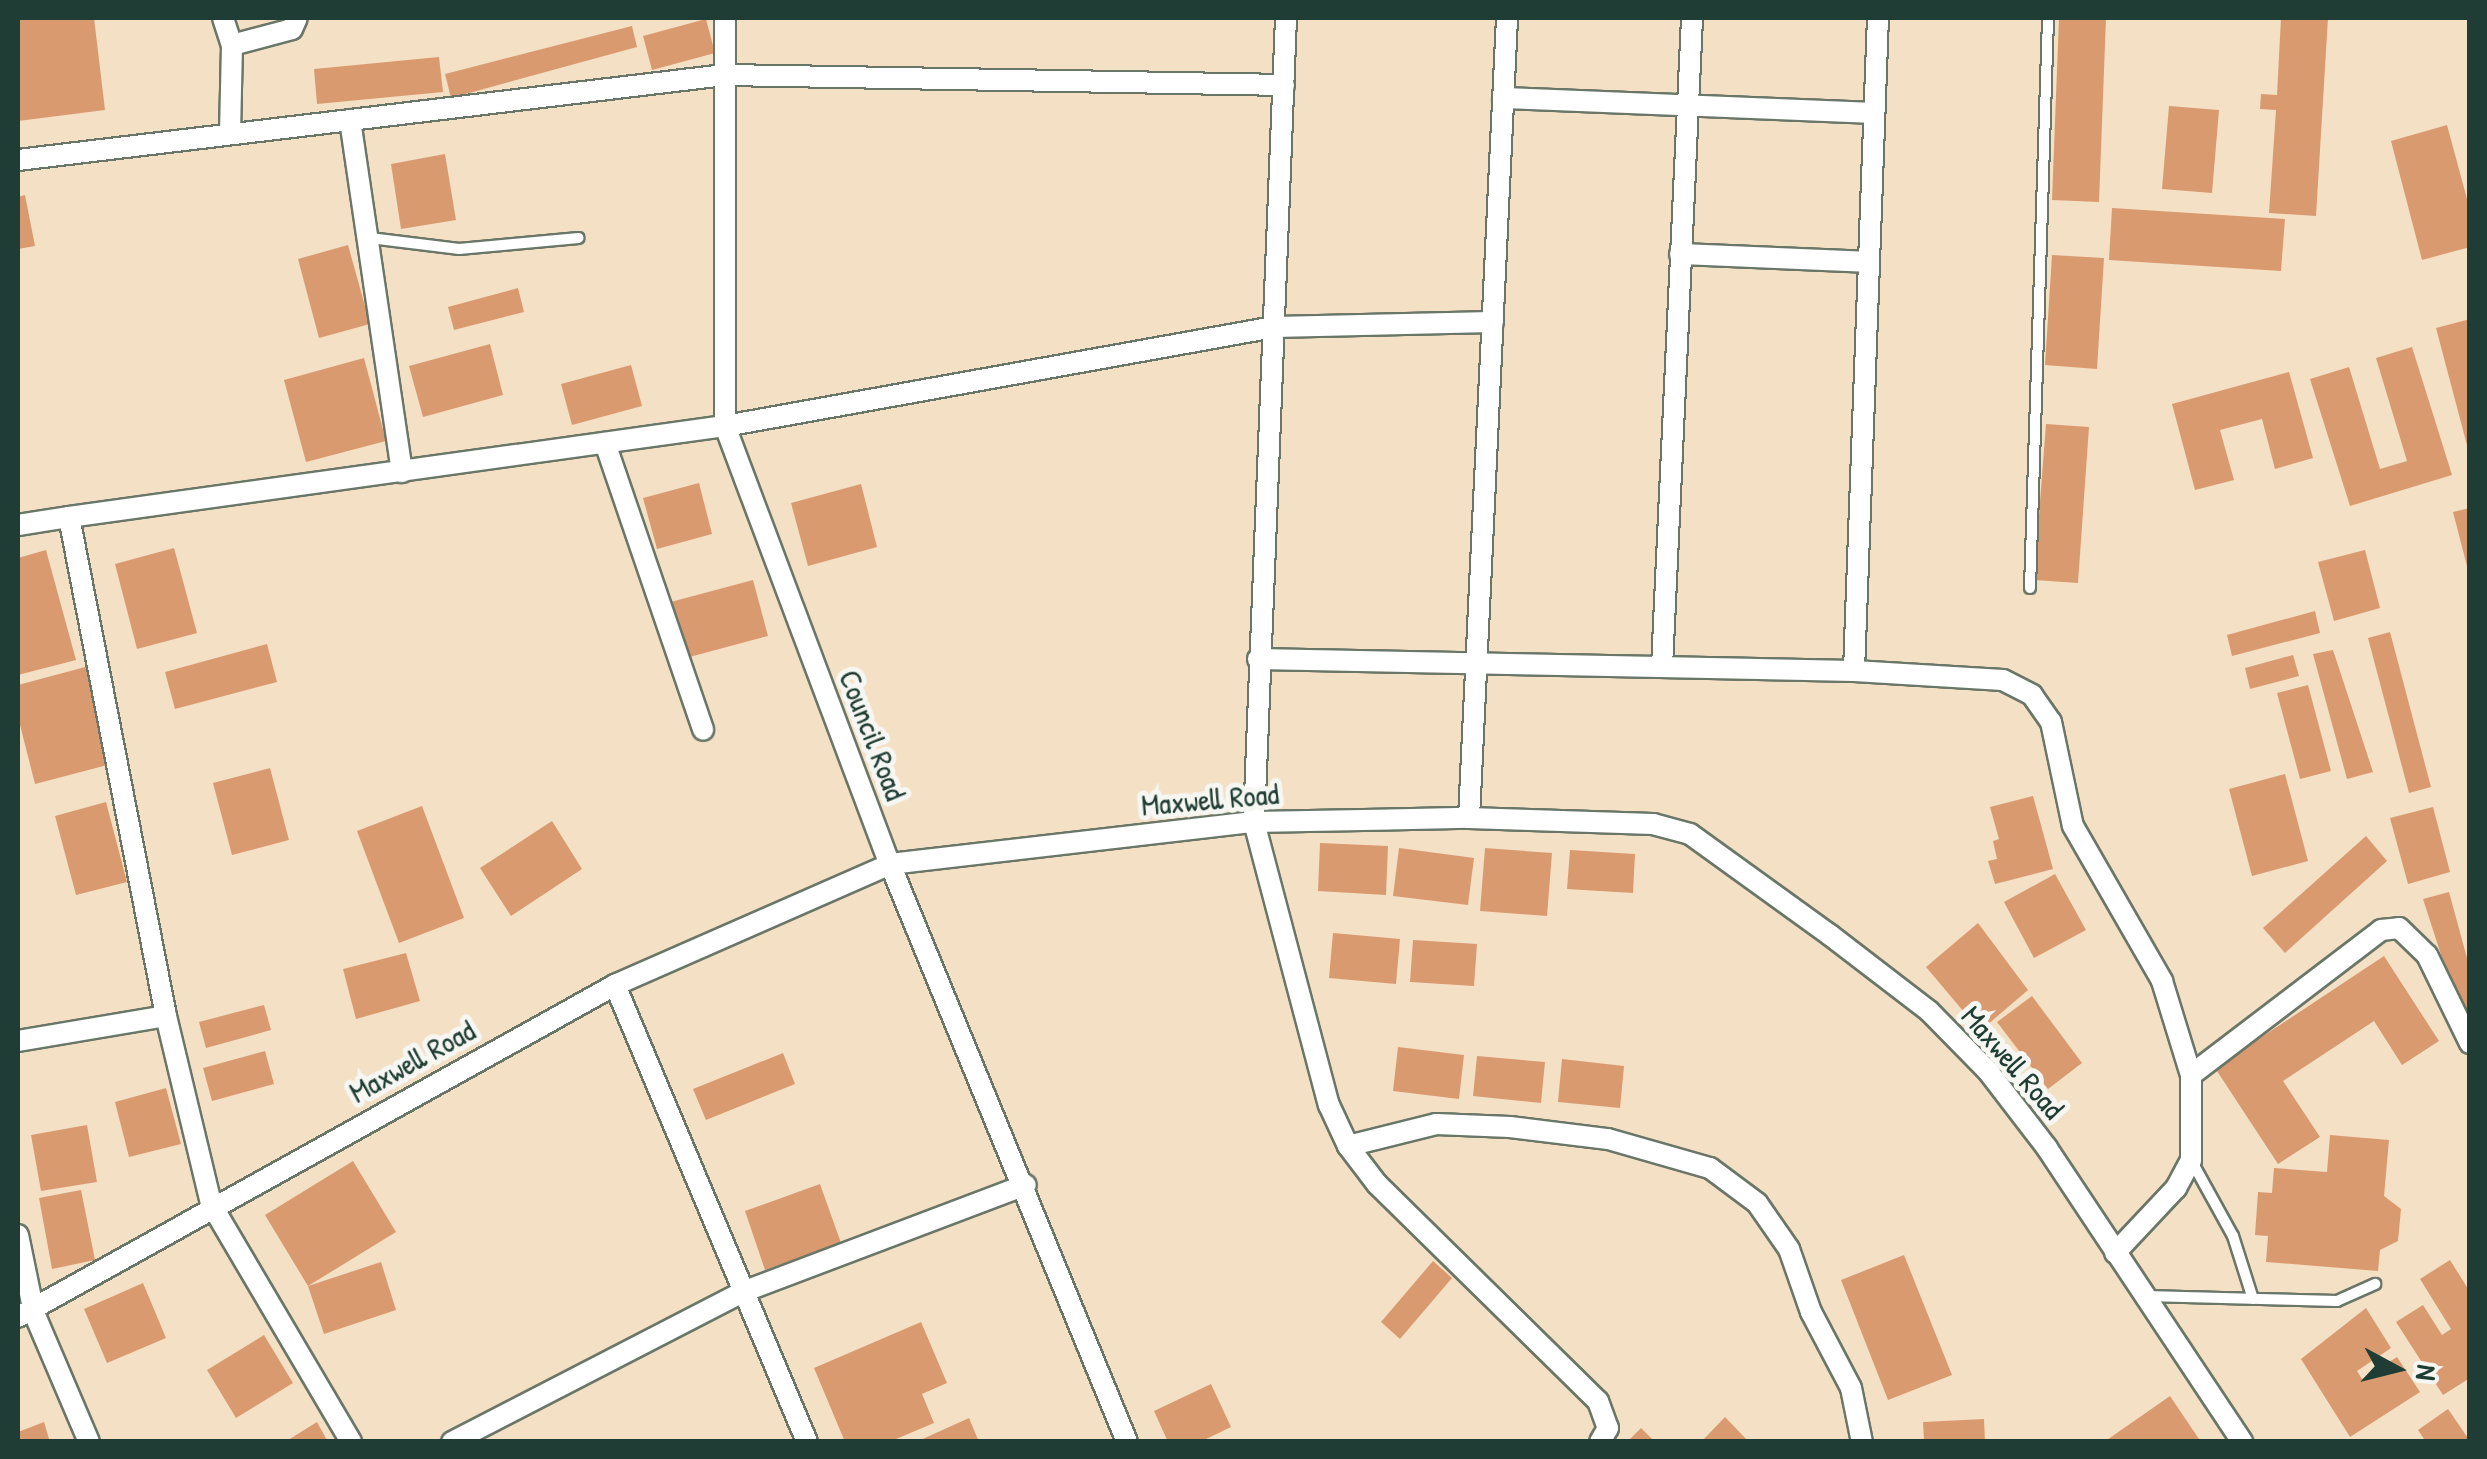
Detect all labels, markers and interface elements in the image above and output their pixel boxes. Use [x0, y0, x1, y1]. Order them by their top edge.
street label: Council Road [832, 665, 914, 805]
street label: Maxwell Road [1140, 775, 1280, 823]
street label: Maxwell Road [1954, 998, 2072, 1126]
street label: Maxwell Road [343, 1012, 481, 1110]
north arrow [2347, 1319, 2447, 1419]
text: N [2407, 1363, 2447, 1382]

